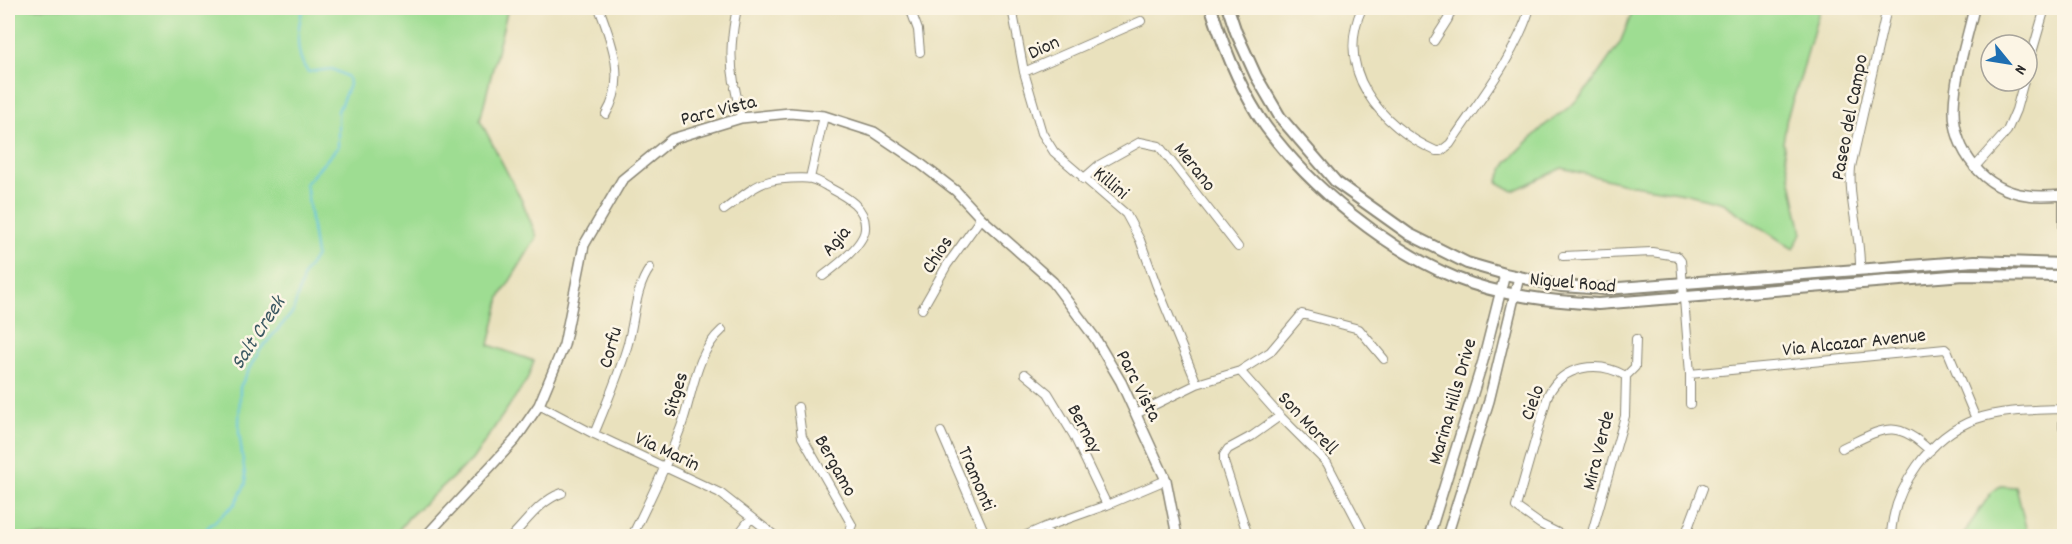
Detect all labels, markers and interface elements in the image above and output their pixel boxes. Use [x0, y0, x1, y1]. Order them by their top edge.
street label: Dion [1024, 29, 1065, 68]
north arrow [1979, 33, 2039, 93]
street label: Paseo del Campo [1825, 52, 1877, 183]
text: N [2008, 60, 2032, 79]
street label: Parc Vista [678, 89, 760, 135]
street label: Merano [1166, 137, 1222, 198]
street label: Killini [1086, 161, 1134, 208]
street label: Agia [816, 220, 859, 264]
street label: Chios [916, 231, 961, 280]
street label: Niguel Road [1528, 266, 1617, 302]
water label: Salt Creek [225, 289, 296, 376]
street label: Via Alcazar Avenue [1781, 323, 1928, 365]
street label: Corfu [593, 324, 631, 372]
street label: Marina Hills Drive [1422, 335, 1485, 468]
street label: Parc Vista [1107, 346, 1168, 428]
street label: Sitges [657, 369, 697, 421]
street label: Cielo [1515, 381, 1553, 425]
street label: Son Morell [1270, 386, 1344, 462]
street label: Bernay [1059, 400, 1108, 460]
street label: Mira Verde [1577, 408, 1623, 493]
street label: Via Marin [630, 426, 704, 480]
street label: Bergamo [806, 431, 863, 502]
street label: Tramonti [949, 443, 1001, 516]

